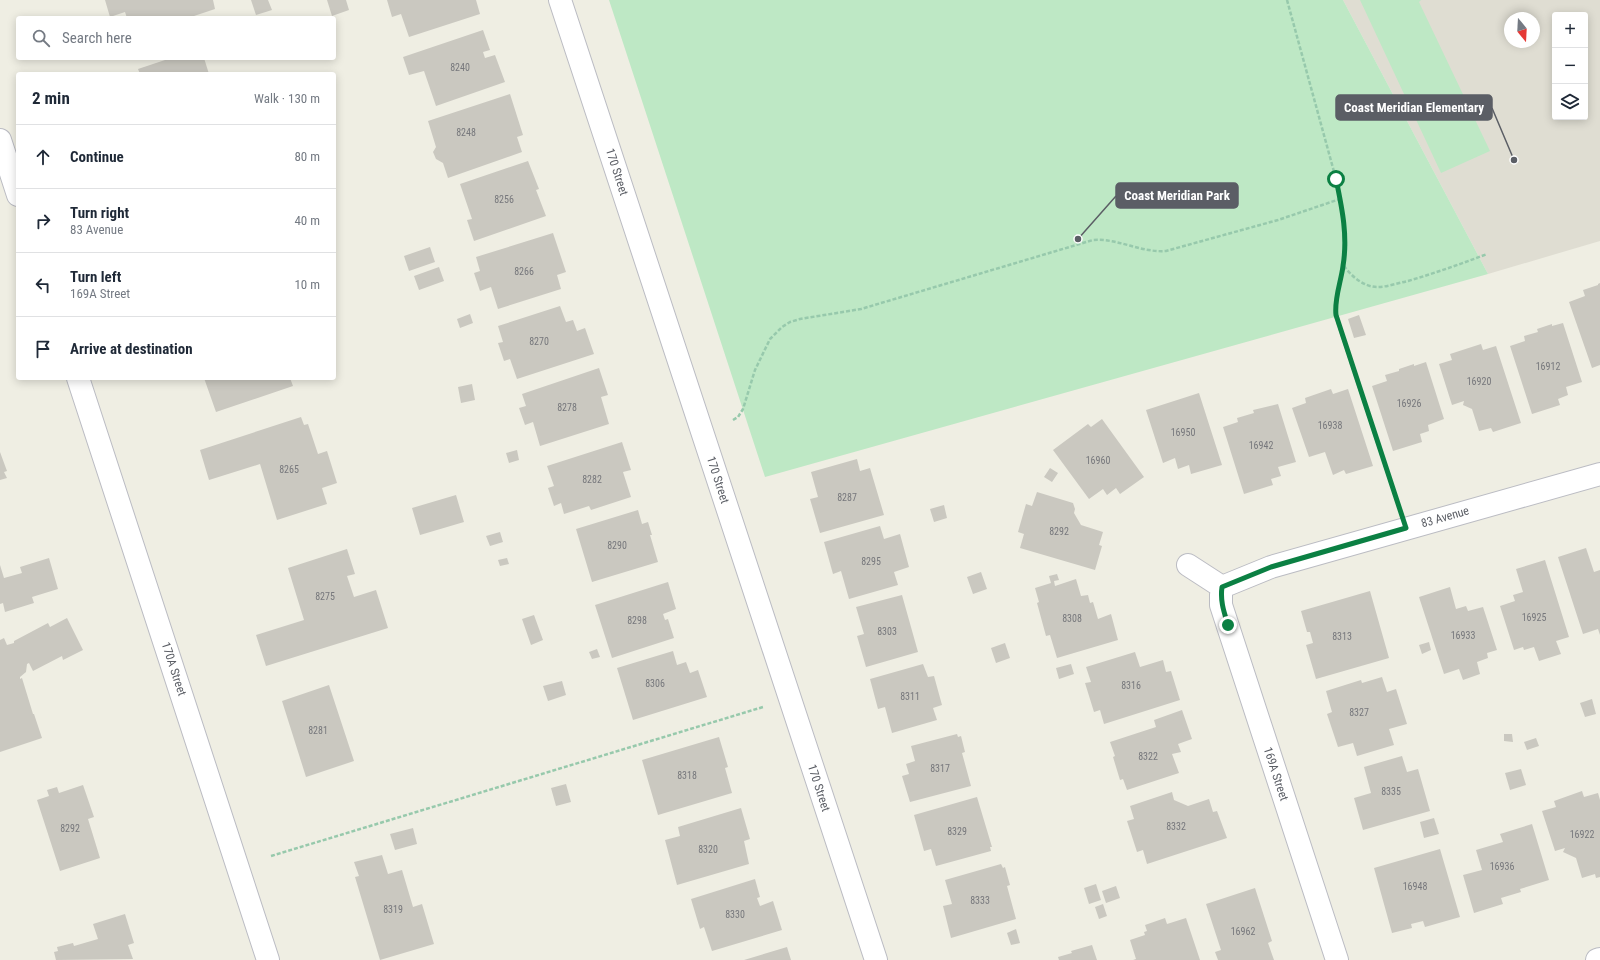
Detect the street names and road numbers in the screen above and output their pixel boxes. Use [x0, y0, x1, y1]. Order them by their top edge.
street label: 170 Street [603, 147, 631, 198]
street label: 170 Street [704, 455, 732, 506]
street label: 83 Avenue [1419, 503, 1471, 531]
street label: 170A Street [159, 640, 189, 698]
street label: 169A Street [1261, 745, 1291, 803]
street label: 170 Street [805, 763, 833, 814]

